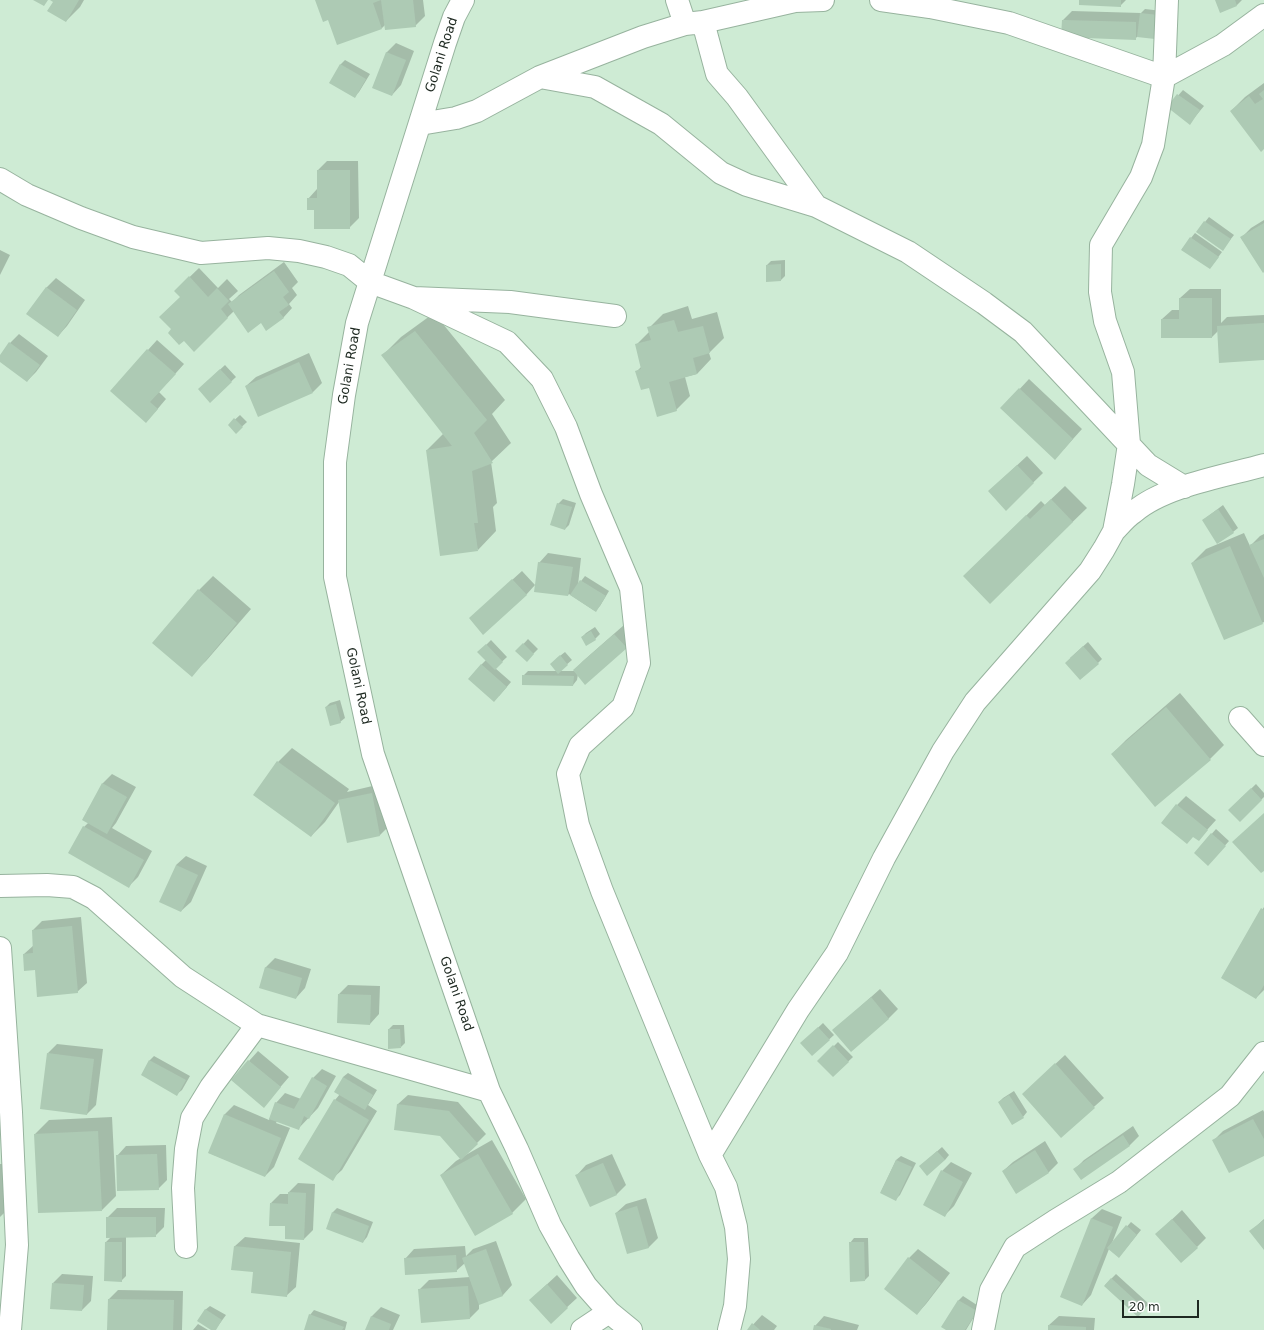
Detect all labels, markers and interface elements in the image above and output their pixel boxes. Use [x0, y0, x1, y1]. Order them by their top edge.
street label: Golani Road [422, 15, 462, 95]
street label: Golani Road [336, 326, 364, 406]
street label: Golani Road [342, 646, 374, 726]
street label: Golani Road [436, 954, 476, 1034]
scale bar [1124, 1292, 1201, 1318]
text: 20 m [1129, 1300, 1160, 1314]

